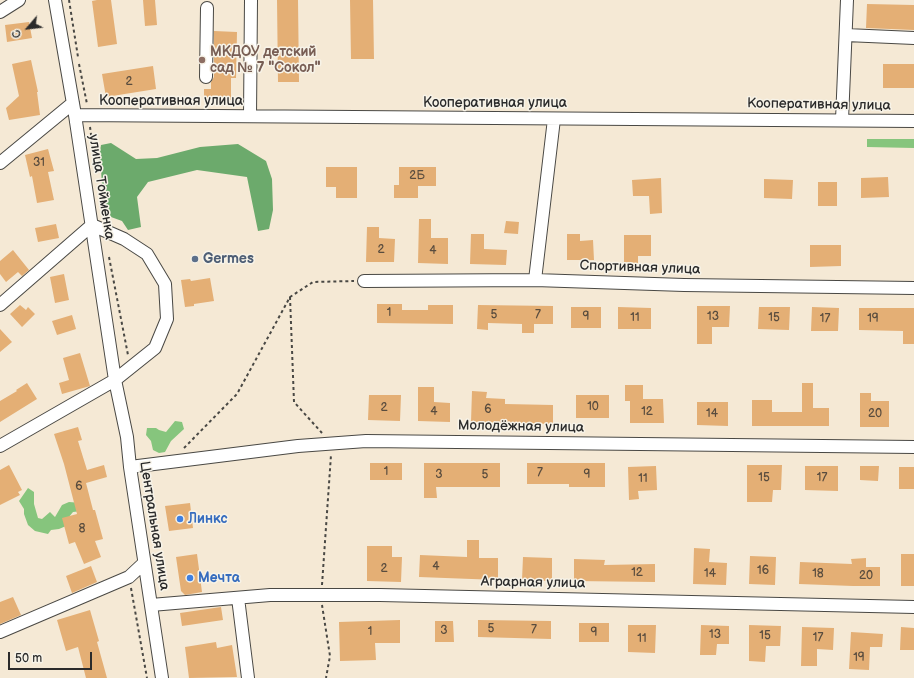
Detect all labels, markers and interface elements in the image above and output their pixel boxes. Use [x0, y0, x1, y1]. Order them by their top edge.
north arrow [8, 8, 48, 48]
text: С [9, 27, 24, 40]
place label: МКДОУ детский сад № 7 "Сокол" [210, 44, 321, 76]
marker: МКДОУ детский сад № 7 "Сокол" [197, 55, 207, 65]
house number: 2 [125, 75, 133, 89]
street label: Кооперативная улица [99, 93, 243, 109]
street label: Кооперативная улица [423, 95, 567, 111]
street label: Кооперативная улица [747, 95, 891, 115]
street label: улица Тойменка [84, 133, 118, 241]
house number: 31 [33, 156, 45, 170]
house number: 2Б [409, 169, 425, 183]
house number: 2 [377, 243, 385, 257]
house number: 4 [429, 244, 437, 258]
place label: Germes [203, 251, 254, 267]
marker: Germes [190, 254, 200, 264]
street label: Спортивная улица [579, 258, 701, 278]
house number: 1 [387, 306, 391, 320]
house number: 5 [491, 308, 497, 322]
house number: 7 [535, 308, 541, 322]
house number: 9 [583, 310, 589, 324]
house number: 13 [707, 310, 719, 324]
house number: 11 [630, 311, 640, 325]
house number: 15 [768, 311, 780, 325]
house number: 17 [820, 312, 830, 326]
house number: 19 [867, 312, 879, 326]
house number: 10 [587, 400, 599, 414]
house number: 2 [380, 401, 388, 415]
house number: 6 [484, 403, 492, 417]
house number: 4 [430, 405, 438, 419]
house number: 12 [641, 405, 653, 419]
house number: 14 [706, 407, 718, 421]
house number: 20 [868, 407, 882, 421]
street label: Молодёжная улица [458, 418, 584, 436]
street label: Центральная улица [135, 460, 173, 592]
house number: 1 [384, 465, 388, 479]
house number: 7 [537, 466, 543, 480]
house number: 3 [435, 468, 443, 482]
house number: 5 [482, 468, 488, 482]
house number: 9 [584, 468, 590, 482]
house number: 15 [758, 471, 770, 485]
house number: 17 [817, 471, 827, 485]
house number: 11 [638, 472, 648, 486]
house number: 6 [75, 480, 83, 494]
place label: Линкс [188, 511, 228, 527]
marker: Линкс [175, 514, 185, 524]
house number: 8 [79, 522, 85, 536]
house number: 4 [432, 560, 440, 574]
house number: 2 [380, 562, 388, 576]
house number: 16 [757, 564, 769, 578]
house number: 12 [631, 566, 643, 580]
house number: 14 [704, 567, 716, 581]
house number: 18 [812, 567, 824, 581]
house number: 20 [859, 569, 873, 583]
place label: Мечта [198, 570, 240, 586]
marker: Мечта [185, 573, 195, 583]
street label: Аграрная улица [481, 574, 585, 592]
house number: 5 [488, 622, 494, 636]
house number: 7 [531, 623, 537, 637]
house number: 3 [440, 624, 448, 638]
house number: 1 [368, 625, 372, 639]
house number: 9 [591, 626, 597, 640]
house number: 13 [709, 628, 721, 642]
house number: 15 [759, 629, 771, 643]
house number: 17 [813, 631, 823, 645]
house number: 11 [637, 632, 647, 646]
scale bar [10, 644, 94, 670]
text: 50 m [15, 651, 42, 666]
house number: 19 [853, 651, 865, 665]

